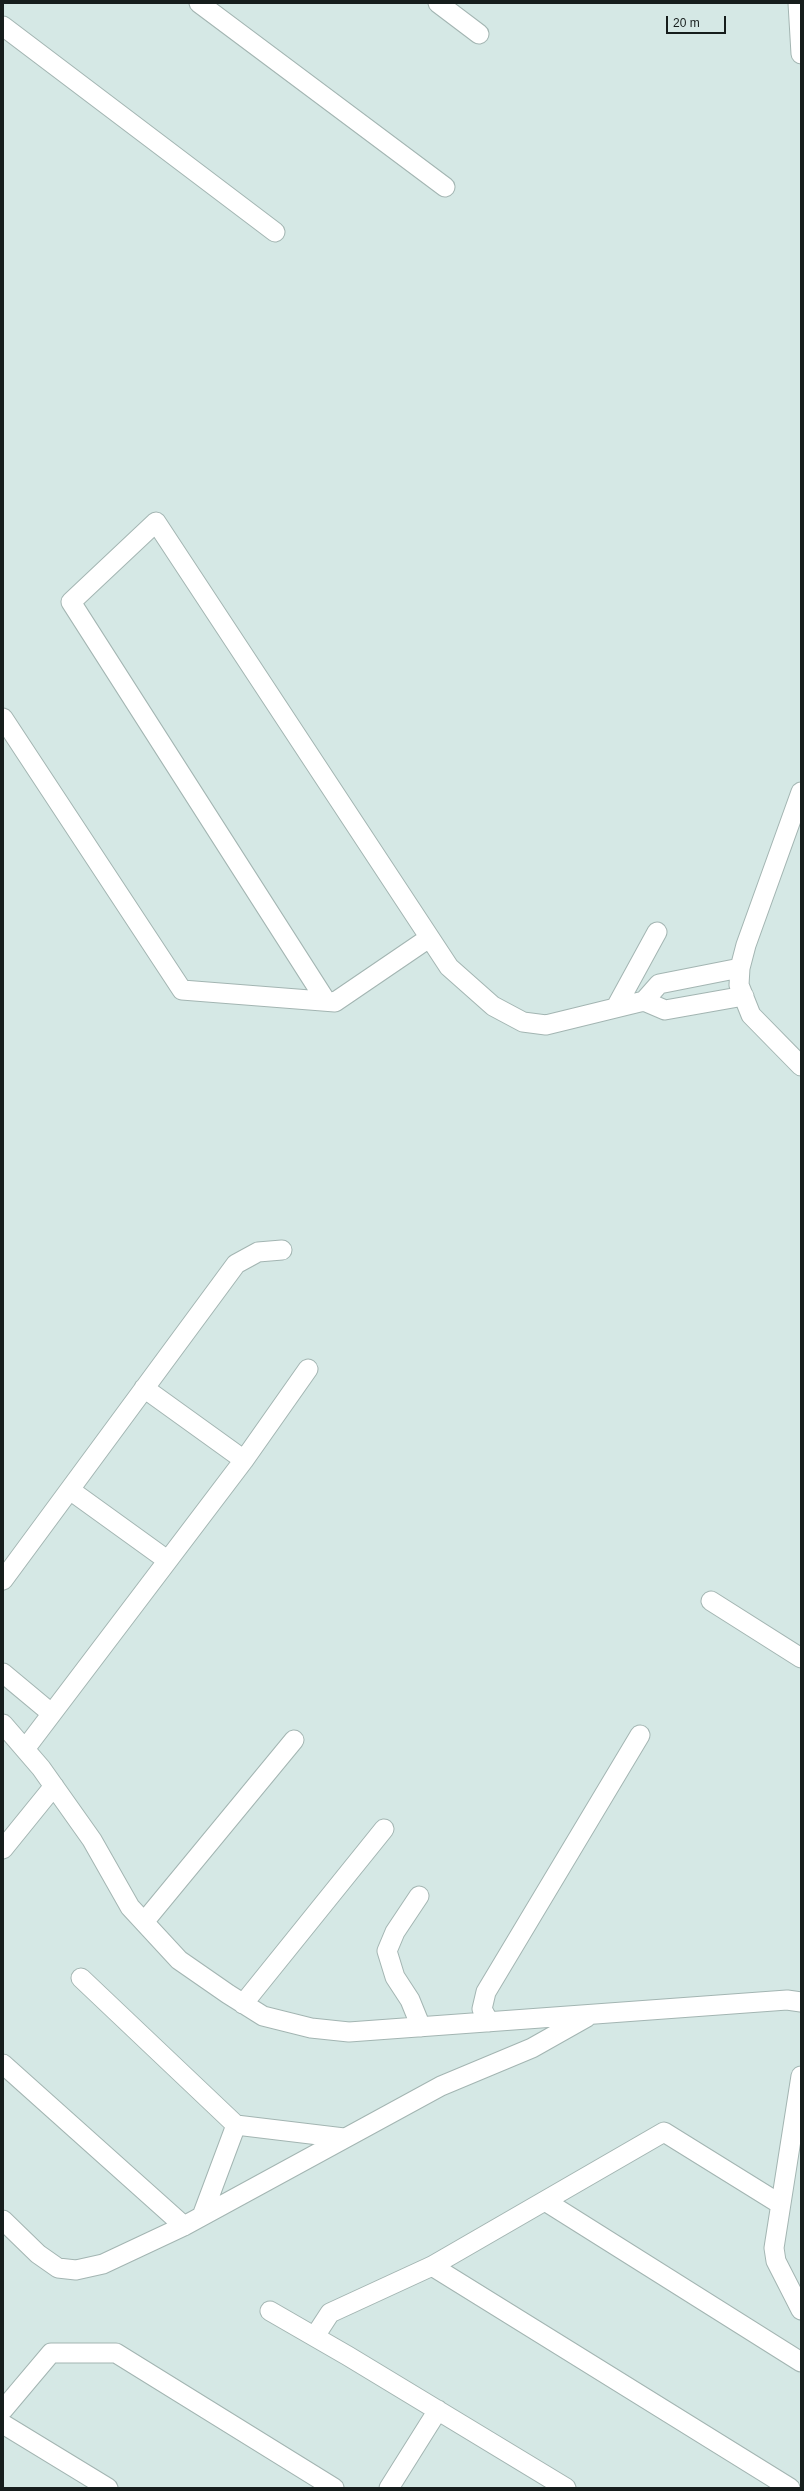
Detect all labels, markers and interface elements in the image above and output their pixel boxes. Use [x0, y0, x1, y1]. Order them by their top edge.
scale bar [668, 8, 728, 34]
text: 20 m [673, 16, 700, 30]

